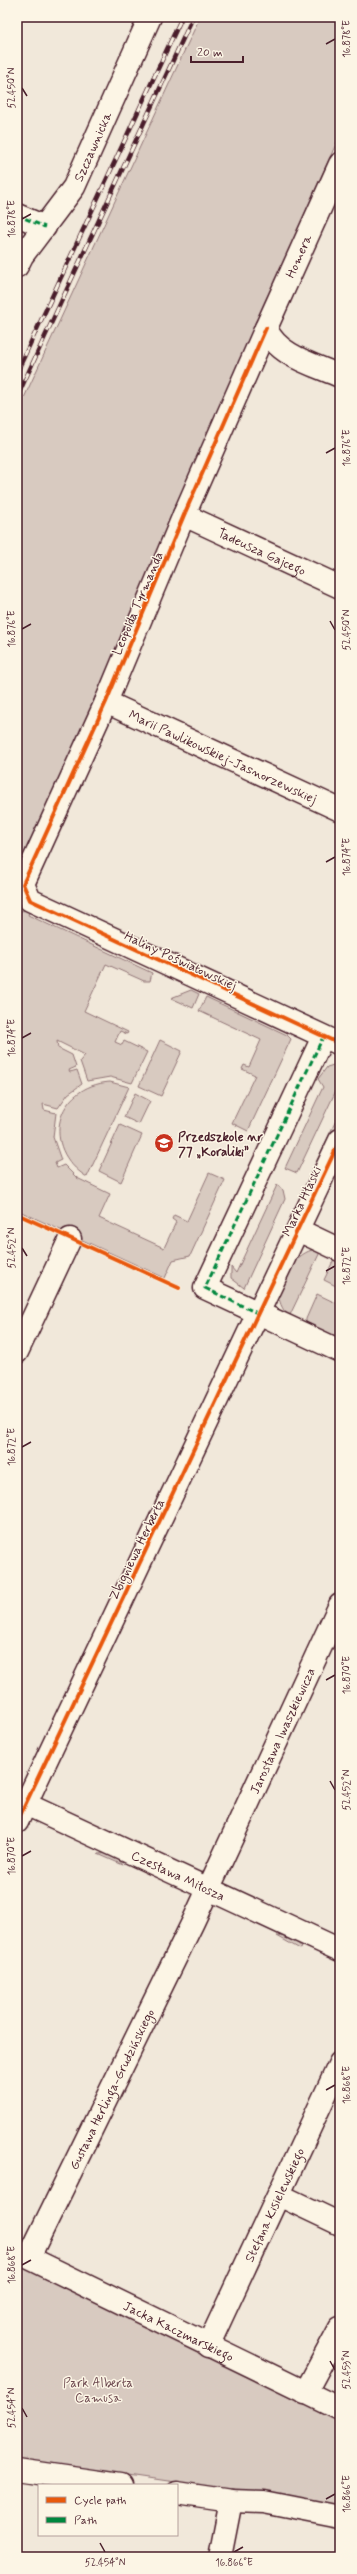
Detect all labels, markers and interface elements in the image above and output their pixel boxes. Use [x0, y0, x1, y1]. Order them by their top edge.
text: 16.878°E [340, 20, 354, 58]
scale bar [191, 38, 243, 64]
text: 20 m [197, 45, 223, 61]
text: 52.450°N [5, 67, 19, 108]
street label: Szczawnicka [71, 109, 117, 185]
text: 16.878°E [5, 200, 19, 238]
street label: Homera [282, 232, 317, 281]
text: 16.876°E [340, 429, 354, 466]
street label: Tadeusza Gajcego [215, 525, 309, 580]
street label: Leopolda Tyrmanda [109, 549, 168, 658]
text: 52.450°N [340, 609, 354, 650]
text: 16.876°E [5, 610, 19, 647]
street label: Marii Pawlikowskiej-Jasnorzewskiej [126, 707, 319, 808]
text: 16.874°E [340, 838, 354, 876]
street label: Haliny Poświatowskiej [121, 928, 239, 995]
text: 16.874°E [5, 1019, 19, 1057]
place label: Przedszkole nr 77 „Koraliki” [178, 1129, 263, 1161]
school or university icon: Przedszkole nr 77 „Koraliki” [153, 1132, 175, 1154]
street label: Marka Hłaski [279, 1164, 326, 1239]
text: 52.452°N [5, 1227, 19, 1268]
text: 16.872°E [340, 1247, 354, 1285]
text: 16.872°E [5, 1428, 19, 1466]
street label: Zbigniewa Herberta [105, 1496, 170, 1604]
text: 16.870°E [340, 1656, 354, 1694]
street label: Jarosława Iwaszkiewicza [247, 1665, 320, 1797]
text: 52.452°N [340, 1769, 354, 1810]
text: 16.870°E [5, 1837, 19, 1875]
street label: Czesława Miłosza [128, 1847, 227, 1905]
street label: Gustawa Herlinga-Grudzińskiego [66, 2006, 159, 2173]
text: 16.868°E [340, 2066, 354, 2104]
street label: Stefana Kisielewskiego [241, 2145, 309, 2265]
text: 16.868°E [5, 2246, 19, 2284]
street label: Jacka Kaczmarskiego [120, 2298, 237, 2366]
text: 52.453°N [340, 2350, 354, 2389]
park label: Park Alberta Camusa [63, 2375, 133, 2407]
text: 52.454°N [5, 2387, 19, 2428]
text: 16.866°E [340, 2475, 354, 2513]
legend [38, 2484, 178, 2536]
text: Cycle path [74, 2493, 126, 2509]
text: Path [74, 2513, 97, 2529]
text: 52.454°N [85, 2556, 126, 2570]
text: 16.866°E [215, 2556, 253, 2570]

